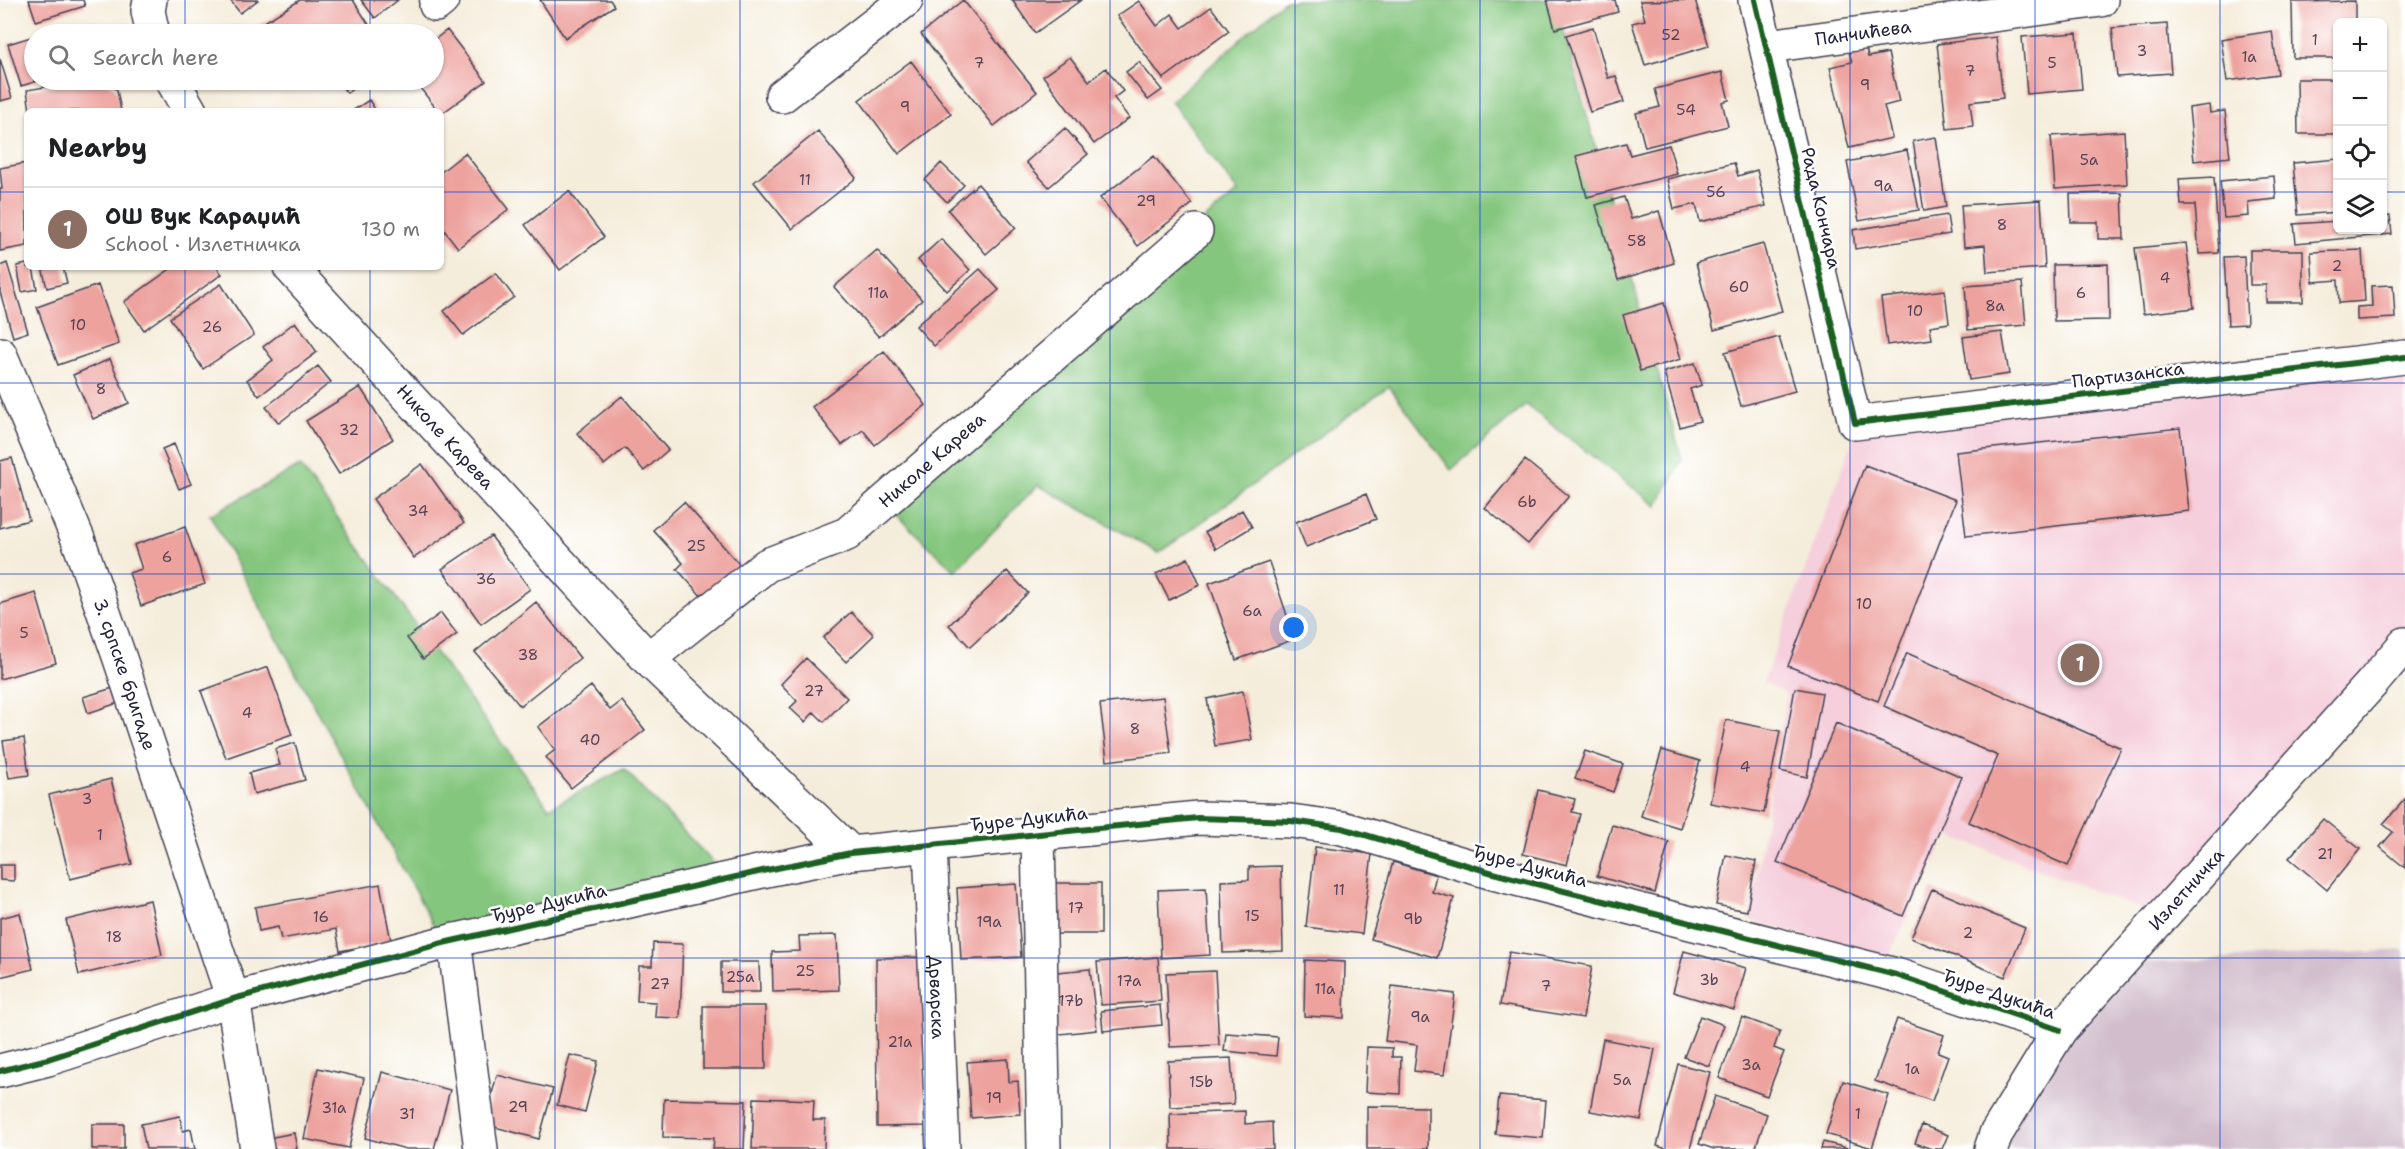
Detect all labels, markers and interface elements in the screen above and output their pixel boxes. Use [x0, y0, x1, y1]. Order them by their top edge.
street label: Панчићева [1813, 14, 1913, 51]
map controls [2333, 18, 2387, 234]
button: + [2333, 18, 2387, 72]
search box [24, 24, 444, 90]
house number: 52 [1662, 25, 1680, 45]
house number: 1 [2312, 30, 2318, 50]
icon: search [45, 41, 78, 74]
house number: 3 [2137, 41, 2147, 61]
text: Search here [93, 43, 219, 72]
house number: 1a [2241, 47, 2257, 67]
house number: 7 [974, 53, 984, 73]
house number: 5 [2047, 53, 2057, 73]
house number: 7 [1965, 61, 1975, 81]
button: − [2333, 72, 2387, 126]
house number: 9 [1860, 75, 1870, 95]
house number: 9 [900, 97, 910, 117]
house number: 54 [1676, 100, 1696, 120]
button: locate [2333, 126, 2387, 180]
text: Nearby [48, 130, 147, 165]
street label: Рада Кончара [1795, 145, 1847, 271]
house number: 5a [2080, 150, 2099, 170]
house number: 11 [799, 170, 811, 190]
house number: 9a [1873, 176, 1893, 196]
button: layers [2333, 180, 2387, 234]
house number: 56 [1706, 182, 1726, 202]
house number: 29 [1136, 191, 1156, 211]
text: ОШ Вук Караџић [105, 202, 301, 231]
house number: 8 [1997, 215, 2007, 235]
text: 1 [63, 216, 72, 242]
text: 130 m [361, 216, 420, 242]
text: School · Излетничка [105, 231, 301, 257]
house number: 58 [1627, 231, 1647, 251]
house number: 2 [2332, 256, 2342, 276]
house number: 4 [2160, 268, 2170, 288]
house number: 60 [1729, 277, 1749, 297]
house number: 11a [868, 283, 889, 303]
house number: 6 [2076, 283, 2086, 303]
house number: 8a [1985, 296, 2005, 316]
house number: 10 [1907, 301, 1923, 321]
house number: 10 [70, 315, 86, 335]
house number: 26 [202, 317, 222, 337]
street label: Партизанска [2070, 356, 2186, 394]
house number: 8 [96, 379, 106, 399]
street label: Николе Карева [391, 379, 499, 494]
street label: Николе Карева [873, 407, 991, 513]
house number: 32 [339, 420, 359, 440]
house number: 6b [1517, 492, 1537, 512]
house number: 34 [408, 501, 428, 521]
house number: 25 [686, 536, 706, 556]
house number: 6 [162, 547, 172, 567]
house number: 36 [476, 569, 496, 589]
house number: 10 [1856, 594, 1872, 614]
street label: 3. српске бригаде [88, 595, 161, 753]
house number: 6a [1242, 601, 1262, 621]
your location [1279, 613, 1308, 642]
house number: 5 [19, 623, 29, 643]
pin: 1 [2060, 640, 2100, 686]
house number: 38 [518, 645, 538, 665]
house number: 27 [804, 681, 824, 701]
house number: 4 [242, 703, 252, 723]
house number: 8 [1130, 719, 1140, 739]
house number: 40 [580, 730, 600, 750]
house number: 4 [1740, 757, 1750, 777]
house number: 3 [82, 789, 92, 809]
street label: Ђуре Дукића [969, 801, 1089, 837]
house number: 1 [97, 825, 103, 845]
street label: Ђуре Дукића [1470, 839, 1590, 893]
street label: Излетничка [2143, 843, 2230, 935]
house number: 21 [2317, 844, 2333, 864]
street label: Ђуре Дукића [489, 878, 609, 928]
house number: 11 [1333, 880, 1345, 900]
house number: 17 [1068, 898, 1084, 918]
house number: 15 [1244, 906, 1260, 926]
house number: 16 [313, 907, 329, 927]
house number: 9b [1403, 909, 1423, 929]
house number: 19a [976, 912, 1002, 932]
house number: 2 [1963, 923, 1973, 943]
house number: 18 [106, 927, 122, 947]
street label: Дрварска [923, 954, 950, 1039]
house number: 25 [795, 961, 815, 981]
street label: Ђуре Дукића [1939, 963, 2059, 1025]
house number: 25a [726, 967, 755, 987]
house number: 3b [1699, 970, 1719, 990]
house number: 17a [1117, 971, 1142, 991]
house number: 27 [650, 974, 670, 994]
house number: 7 [1541, 976, 1551, 996]
house number: 11a [1315, 979, 1336, 999]
house number: 17b [1059, 991, 1083, 1011]
house number: 9a [1410, 1007, 1430, 1027]
house number: 21a [888, 1032, 913, 1052]
house number: 3a [1741, 1055, 1761, 1075]
house number: 1a [1904, 1059, 1920, 1079]
house number: 5a [1613, 1070, 1632, 1090]
house number: 15b [1189, 1072, 1213, 1092]
house number: 19 [986, 1088, 1002, 1108]
house number: 29 [508, 1097, 528, 1117]
house number: 31a [322, 1098, 347, 1118]
house number: 31 [399, 1104, 415, 1124]
house number: 1 [1855, 1104, 1861, 1124]

